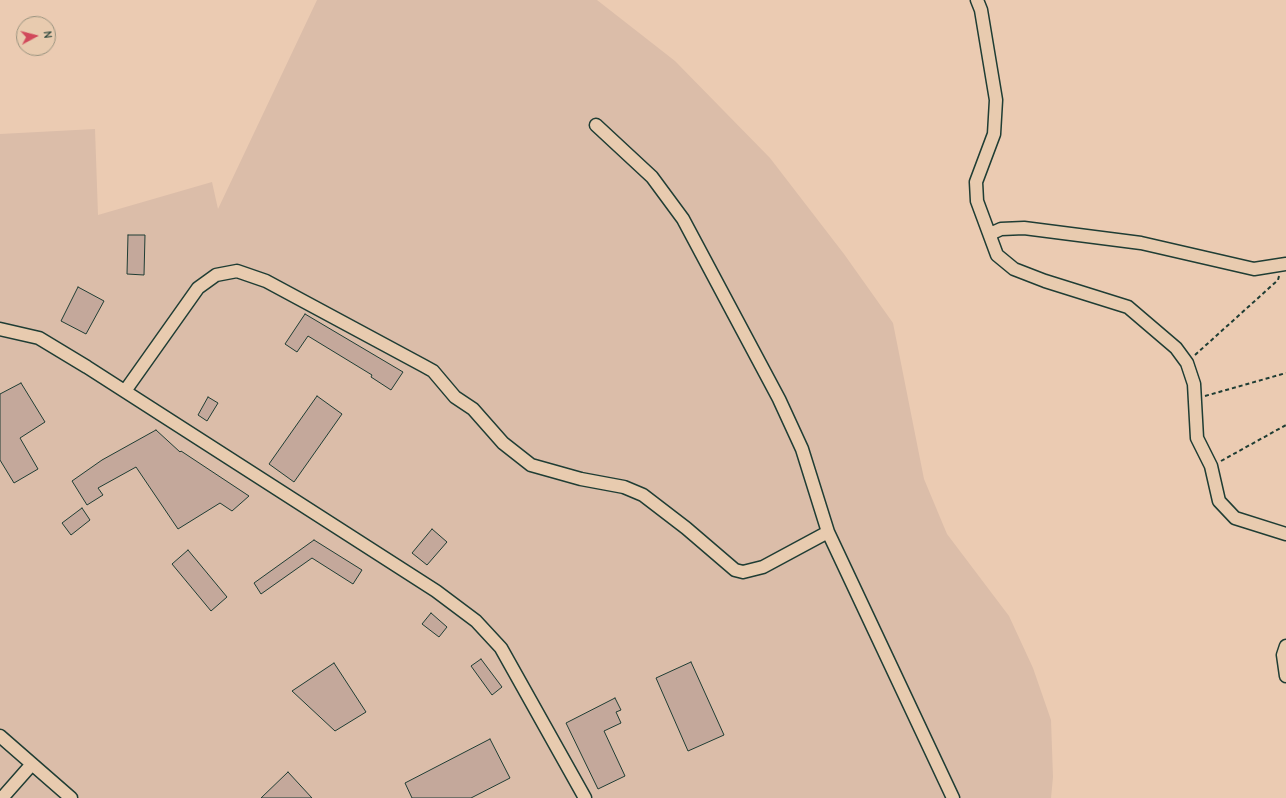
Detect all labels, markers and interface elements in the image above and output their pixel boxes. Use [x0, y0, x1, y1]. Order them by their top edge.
north arrow [16, 16, 56, 56]
text: N [41, 30, 54, 39]

